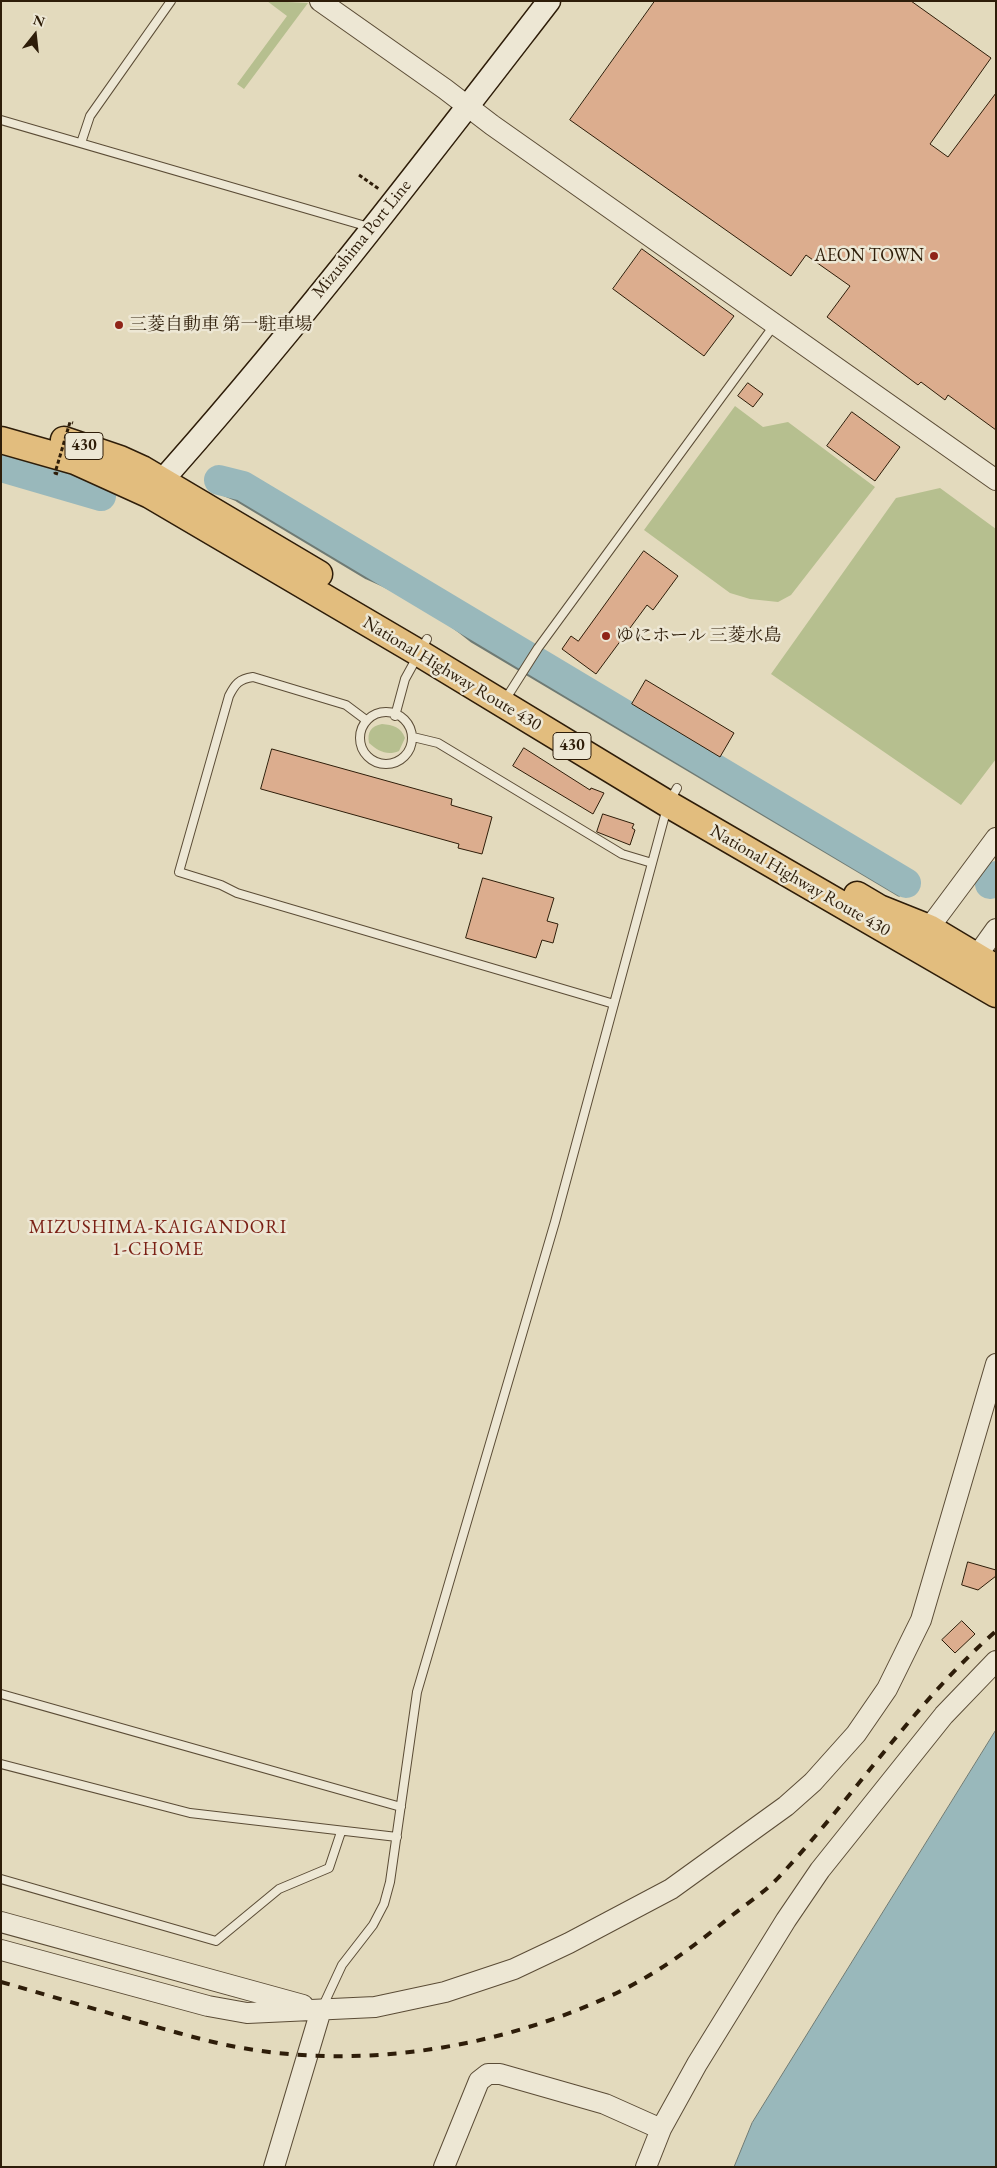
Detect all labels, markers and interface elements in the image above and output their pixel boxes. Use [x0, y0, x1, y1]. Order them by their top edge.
north arrow [10, 10, 60, 60]
text: N [31, 10, 47, 31]
street label: Mizushima Port Line [308, 176, 416, 302]
place label: AEON TOWN [814, 245, 924, 267]
marker: AEON TOWN [928, 250, 940, 262]
place label: 三菱自動車 第一駐車場 [129, 314, 313, 336]
marker: 三菱自動車 第一駐車場 [113, 319, 125, 331]
road number: 430 [65, 432, 103, 460]
street label: National Highway Route 430 [359, 612, 545, 736]
place label: ゆにホール 三菱水島 [616, 625, 782, 647]
marker: ゆにホール 三菱水島 [600, 630, 612, 642]
road number: 430 [553, 732, 591, 759]
street label: National Highway Route 430 [706, 820, 894, 942]
district label: MIZUSHIMA-KAIGANDORI 1-CHOME [26, 1217, 290, 1261]

